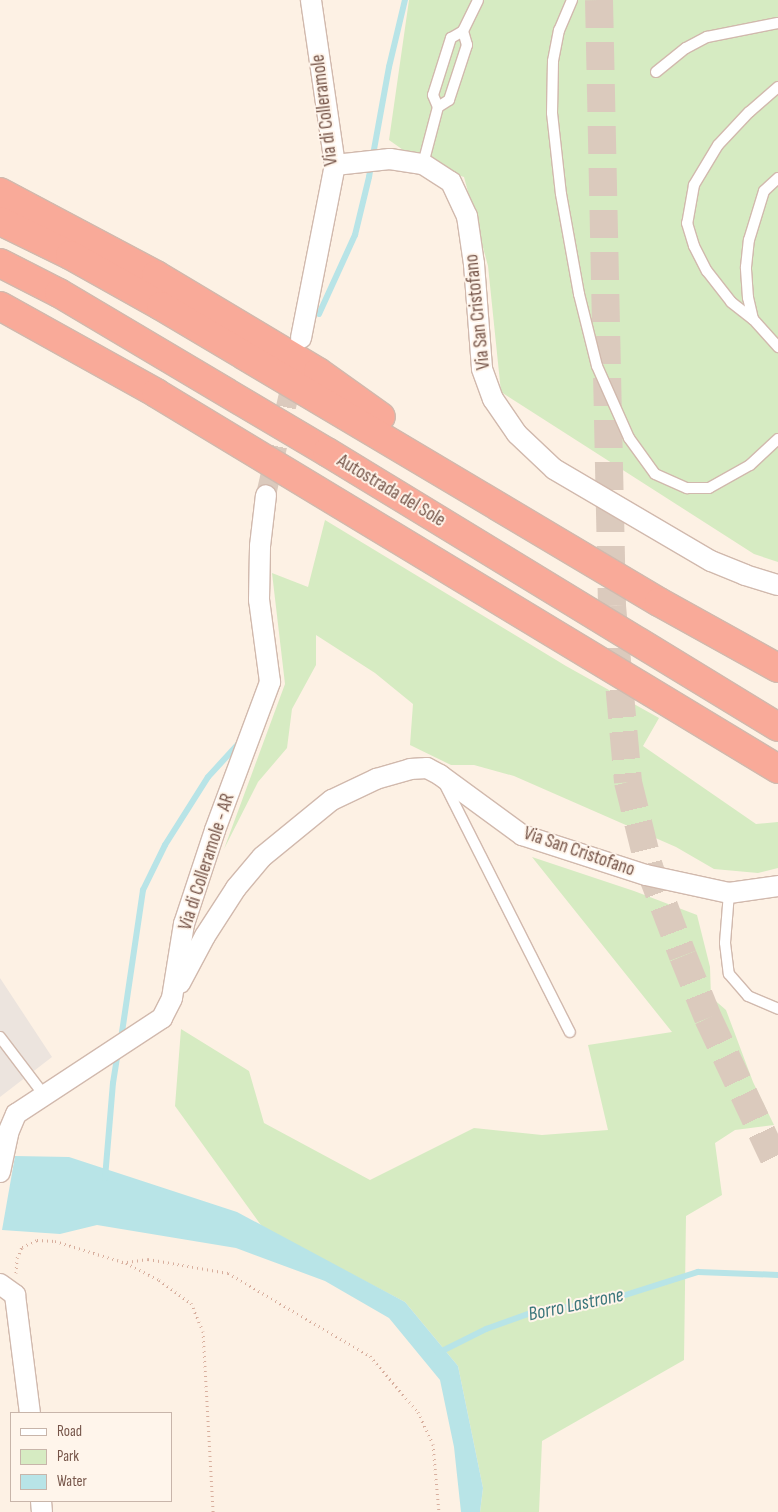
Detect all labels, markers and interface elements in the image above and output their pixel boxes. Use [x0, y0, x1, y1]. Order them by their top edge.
street label: Via di Colleramole [307, 53, 343, 167]
street label: Via San Cristofano [461, 253, 495, 371]
street label: Autostrada del Sole [333, 450, 449, 532]
street label: Via di Colleramole - AR [174, 791, 240, 933]
street label: Via San Cristofano [520, 822, 638, 882]
water label: Borro Lastrone [526, 1283, 626, 1327]
legend [10, 1412, 172, 1502]
text: Road [57, 1422, 82, 1441]
text: Park [57, 1447, 79, 1466]
text: Water [57, 1472, 87, 1491]

